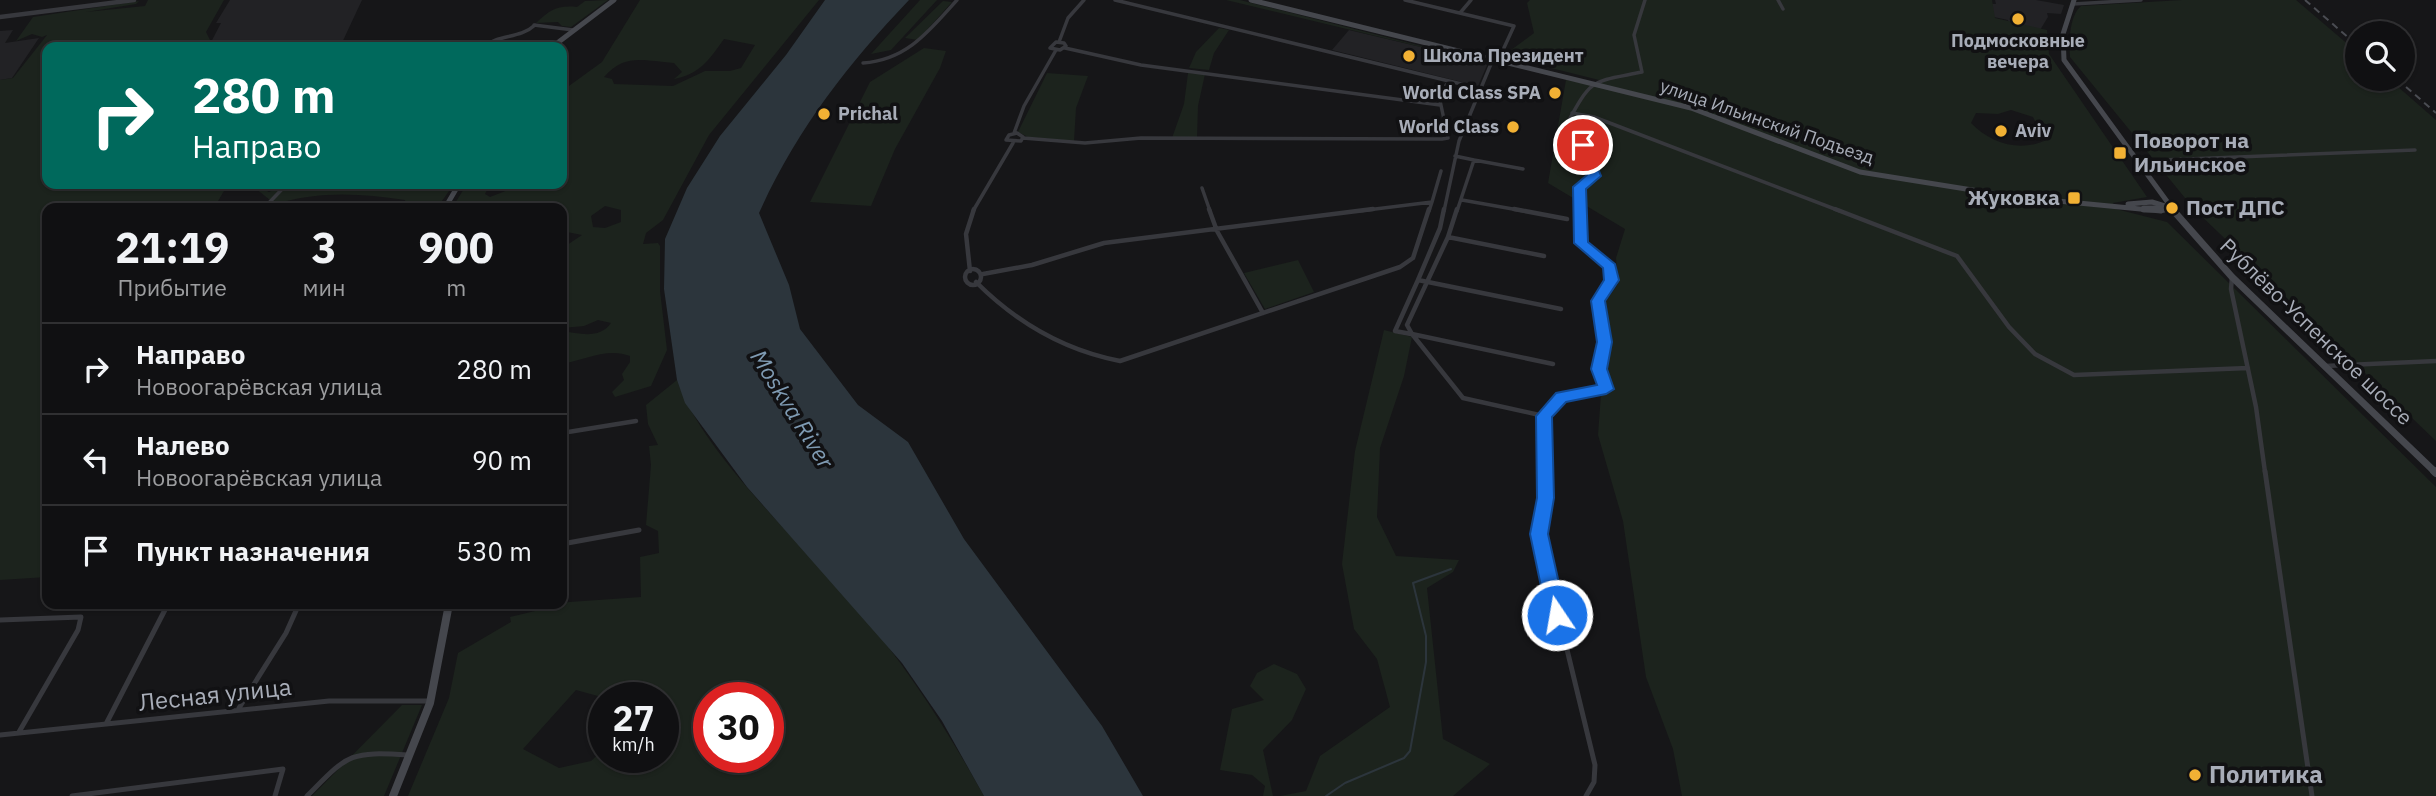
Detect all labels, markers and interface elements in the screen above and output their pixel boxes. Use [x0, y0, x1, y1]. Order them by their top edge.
marker: Подмосковные вечера [2010, 11, 2026, 27]
map controls [2345, 21, 2415, 91]
button: search [2345, 21, 2415, 91]
place label: Подмосковные вечера [1951, 29, 2085, 73]
place label: Школа Президент [1423, 44, 1584, 67]
marker: Школа Президент [1401, 48, 1417, 64]
text: 280 m [192, 63, 336, 126]
icon: right [77, 70, 168, 161]
street label: улица Ильинский Подъезд [1657, 74, 1877, 169]
place label: World Class SPA [1402, 81, 1541, 104]
marker: World Class SPA [1547, 85, 1563, 101]
place label: Prichal [838, 102, 898, 125]
marker: Prichal [816, 106, 832, 122]
place label: World Class [1398, 115, 1499, 138]
pin [1553, 115, 1613, 175]
marker: World Class [1505, 119, 1521, 135]
place label: Aviv [2015, 119, 2052, 142]
marker: Aviv [1993, 123, 2009, 139]
text: Направо [192, 125, 321, 167]
icon: arrive [1564, 126, 1602, 164]
place label: Поворот на Ильинское [2134, 126, 2249, 178]
marker: Поворот на Ильинское [2112, 145, 2128, 161]
place label: Жуковка [1968, 183, 2060, 211]
marker: Жуковка [2066, 190, 2082, 206]
place label: Пост ДПС [2186, 193, 2285, 221]
marker: Пост ДПС [2164, 200, 2180, 216]
text: 21:19 [115, 220, 230, 275]
text: 3 [311, 220, 337, 275]
text: 900 [418, 220, 494, 275]
street label: Рублёво-Успенское шоссе [2214, 232, 2419, 431]
text: Прибытие [118, 272, 227, 302]
text: мин [302, 272, 346, 302]
text: m [446, 272, 466, 302]
text: Направо [136, 337, 245, 371]
water label: Moskva River [744, 344, 842, 474]
icon: right [77, 350, 115, 388]
text: 280 m [456, 352, 532, 386]
text: Новоогарёвская улица [136, 371, 382, 401]
text: Налево [136, 428, 230, 462]
icon: left [77, 441, 115, 479]
text: 90 m [472, 443, 532, 477]
text: Новоогарёвская улица [136, 462, 382, 492]
icon: arrive [77, 532, 115, 570]
text: Пункт назначения [136, 534, 370, 568]
text: 530 m [456, 534, 532, 568]
position arrow [1520, 578, 1594, 652]
street label: Лесная улица [137, 670, 293, 718]
speed limit sign: 30 [693, 682, 784, 773]
text: 27 [612, 695, 655, 741]
text: km/h [612, 733, 655, 756]
place label: Политика [2209, 758, 2323, 790]
marker: Политика [2187, 767, 2203, 783]

